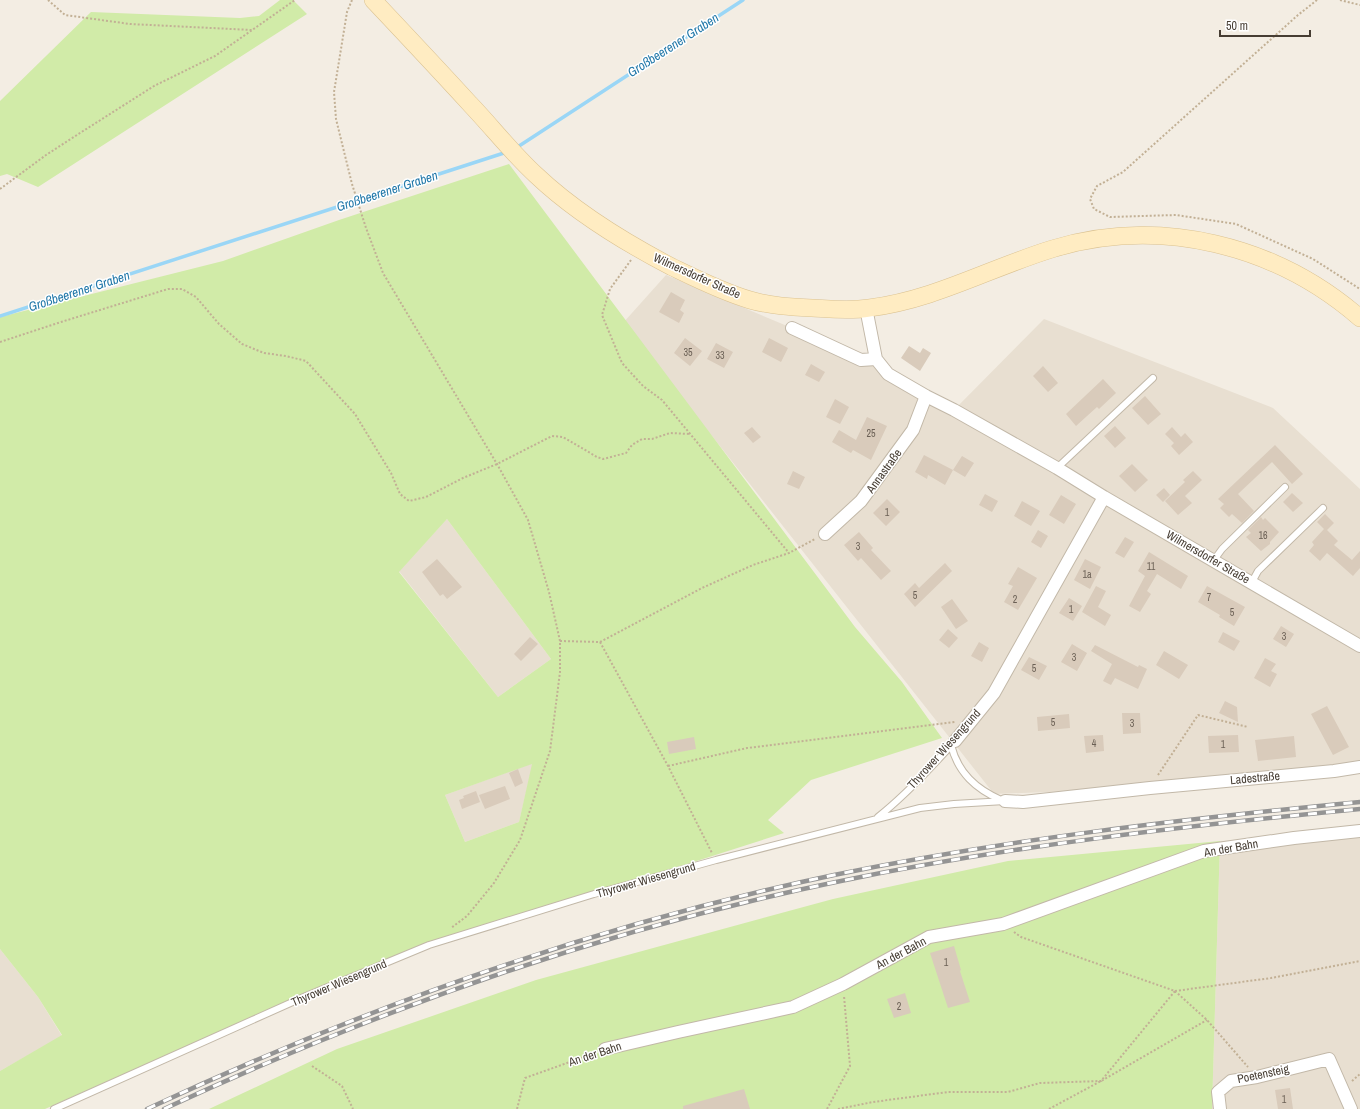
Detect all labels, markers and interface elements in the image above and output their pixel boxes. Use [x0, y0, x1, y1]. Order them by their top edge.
water label: Großbeerener Graben [624, 9, 722, 81]
scale bar [1220, 12, 1310, 38]
text: 50 m [1226, 18, 1248, 34]
water label: Großbeerener Graben [334, 167, 440, 215]
street label: Wilmersdorfer Straße [651, 250, 743, 302]
water label: Großbeerener Graben [26, 267, 132, 315]
house number: 35 [683, 346, 693, 359]
house number: 33 [715, 349, 725, 362]
house number: 25 [866, 427, 876, 440]
street label: Annastraße [862, 446, 905, 497]
house number: 1 [885, 506, 890, 519]
street label: Wilmersdorfer Straße [1163, 527, 1253, 587]
house number: 16 [1258, 529, 1268, 542]
house number: 3 [856, 540, 861, 553]
house number: 11 [1147, 560, 1156, 573]
house number: 1a [1082, 568, 1092, 581]
house number: 5 [913, 589, 918, 602]
house number: 7 [1207, 591, 1212, 604]
house number: 2 [1013, 593, 1018, 606]
house number: 1 [1069, 603, 1074, 616]
house number: 5 [1230, 606, 1235, 619]
house number: 3 [1282, 630, 1287, 643]
house number: 3 [1072, 651, 1077, 664]
house number: 5 [1032, 662, 1037, 675]
street label: Thyrower Wiesengrund [904, 706, 984, 792]
house number: 5 [1051, 716, 1056, 729]
house number: 3 [1130, 717, 1135, 730]
house number: 4 [1092, 737, 1097, 750]
house number: 1 [1221, 738, 1226, 751]
street label: Ladestraße [1230, 768, 1280, 788]
street label: An der Bahn [1202, 835, 1259, 861]
street label: Thyrower Wiesengrund [595, 858, 697, 902]
street label: An der Bahn [872, 933, 929, 973]
street label: Thyrower Wiesengrund [289, 956, 389, 1010]
house number: 1 [944, 956, 949, 969]
house number: 2 [897, 1000, 902, 1013]
street label: An der Bahn [566, 1038, 623, 1070]
street label: Poetensteig [1236, 1061, 1291, 1087]
house number: 1 [1282, 1093, 1287, 1106]

